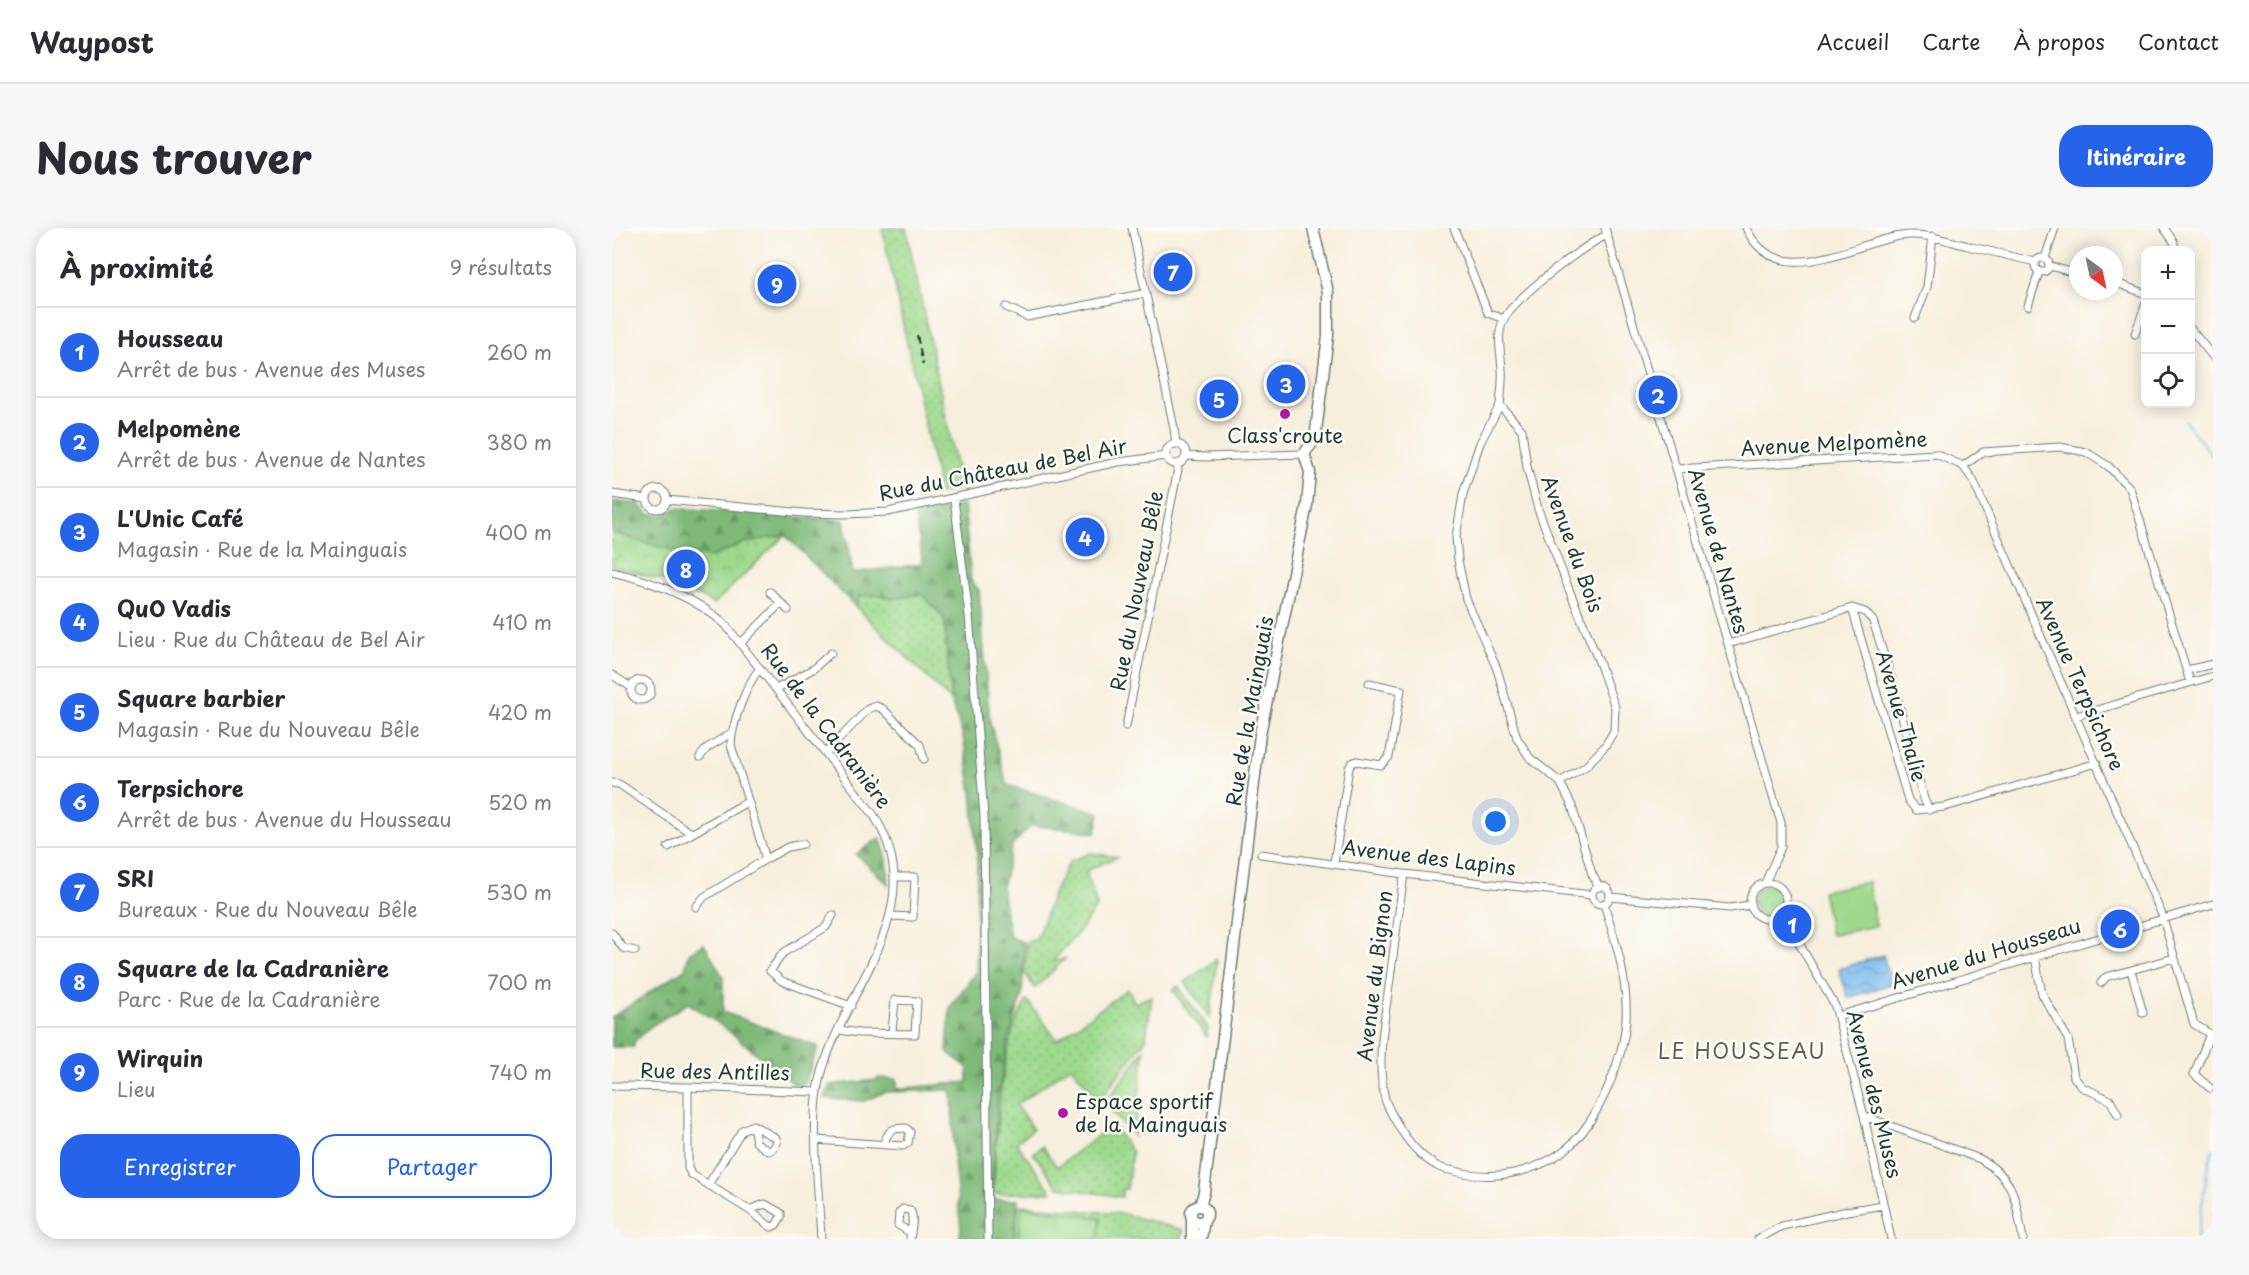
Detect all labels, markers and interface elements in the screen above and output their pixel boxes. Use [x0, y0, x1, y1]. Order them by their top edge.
text: Waypost [30, 20, 154, 63]
text: Accueil [1817, 25, 1889, 57]
text: Carte [1922, 25, 1980, 57]
text: À propos [2013, 25, 2105, 57]
text: Contact [2138, 25, 2219, 57]
text: Nous trouver [36, 125, 312, 188]
button: Itinéraire [2059, 125, 2213, 187]
north arrow [2069, 246, 2123, 300]
map controls [2141, 246, 2195, 408]
button: + [2141, 246, 2195, 300]
text: À proximité [60, 248, 214, 287]
pin: 7 [1154, 250, 1192, 294]
text: 9 résultats [450, 252, 552, 282]
pin: 9 [758, 262, 796, 306]
button: − [2141, 300, 2195, 354]
text: Housseau [117, 321, 224, 354]
text: 1 [75, 337, 84, 367]
text: 260 m [487, 337, 552, 367]
text: Arrêt de bus · Avenue des Muses [117, 354, 425, 384]
button: locate [2141, 354, 2195, 408]
pin: 3 [1266, 362, 1306, 406]
pin: 2 [1638, 372, 1678, 418]
pin: 5 [1200, 376, 1238, 422]
marker: Class'croute [1278, 407, 1292, 421]
text: Melpomène [117, 411, 241, 444]
place label: Class'croute [1227, 420, 1343, 450]
street label: Avenue Melpomène [1740, 423, 1928, 463]
text: 2 [72, 427, 87, 457]
text: 380 m [486, 427, 552, 457]
street label: Rue du Château de Bel Air [876, 430, 1129, 508]
text: Arrêt de bus · Avenue de Nantes [117, 444, 425, 474]
street label: Avenue de Nantes [1681, 464, 1757, 637]
street label: Avenue du Bois [1534, 471, 1612, 616]
street label: Rue du Nouveau Bêle [1102, 488, 1170, 693]
text: L'Unic Café [117, 501, 244, 534]
pin: 4 [1066, 514, 1104, 560]
text: 3 [73, 517, 86, 547]
text: 400 m [485, 517, 552, 547]
text: Magasin · Rue de la Mainguais [117, 534, 407, 564]
pin: 8 [666, 546, 706, 592]
text: QuO Vadis [117, 591, 231, 624]
street label: Avenue Terpsichore [2029, 592, 2133, 775]
text: 4 [73, 607, 86, 637]
text: 410 m [492, 607, 552, 637]
street label: Rue de la Mainguais [1218, 613, 1280, 808]
text: Lieu · Rue du Château de Bel Air [117, 624, 425, 654]
street label: Rue de la Cadranière [755, 636, 899, 815]
street label: Avenue Thalie [1869, 647, 1935, 785]
text: Square barbier [117, 681, 285, 714]
text: 5 [73, 697, 86, 727]
text: 420 m [488, 697, 552, 727]
text: Magasin · Rue du Nouveau Bêle [117, 714, 420, 744]
text: Terpsichore [117, 771, 244, 804]
text: 6 [72, 787, 87, 817]
text: 520 m [488, 787, 552, 817]
text: Arrêt de bus · Avenue du Housseau [117, 804, 451, 834]
your location [1481, 807, 1510, 836]
street label: Avenue des Lapins [1341, 831, 1518, 883]
text: SRI [117, 861, 154, 894]
text: 7 [74, 877, 85, 907]
text: 530 m [486, 877, 552, 907]
street label: Avenue du Bignon [1349, 889, 1399, 1063]
text: Bureaux · Rue du Nouveau Bêle [117, 894, 417, 924]
pin: 1 [1772, 902, 1812, 946]
pin: 6 [2100, 906, 2140, 952]
street label: Avenue du Housseau [1887, 910, 2084, 996]
text: Square de la Cadranière [117, 951, 389, 984]
text: 8 [73, 967, 86, 997]
text: 700 m [487, 967, 552, 997]
text: Parc · Rue de la Cadranière [117, 984, 380, 1014]
street label: Avenue des Muses [1840, 1007, 1910, 1181]
district label: LE HOUSSEAU [1658, 1034, 1826, 1066]
text: Wirquin [117, 1041, 203, 1074]
street label: Rue des Antilles [640, 1055, 790, 1087]
text: 9 [74, 1057, 85, 1087]
text: 740 m [489, 1057, 552, 1087]
text: Lieu [117, 1074, 155, 1104]
place label: Espace sportif de la Mainguais [1075, 1086, 1227, 1139]
marker: Espace sportif de la Mainguais [1056, 1106, 1070, 1120]
button: Enregistrer [60, 1134, 300, 1198]
button: Partager [312, 1134, 552, 1198]

